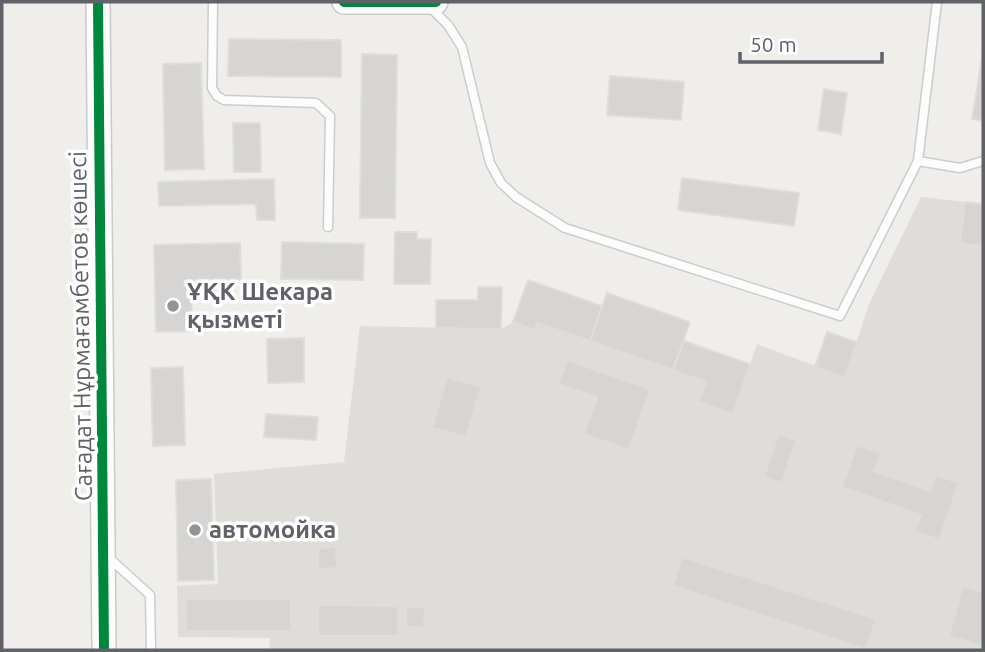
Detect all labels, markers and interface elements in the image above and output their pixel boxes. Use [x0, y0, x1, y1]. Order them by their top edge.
scale bar [740, 21, 882, 65]
text: 50 m [750, 32, 797, 56]
street label: Сағадат Нұрмағамбетов көшесі [64, 151, 97, 501]
place label: ҰҚК Шекара қызметі [187, 278, 333, 333]
marker: ҰҚК Шекара қызметі [165, 298, 181, 314]
place label: автомойка [209, 516, 336, 543]
marker: автомойка [187, 522, 203, 538]

